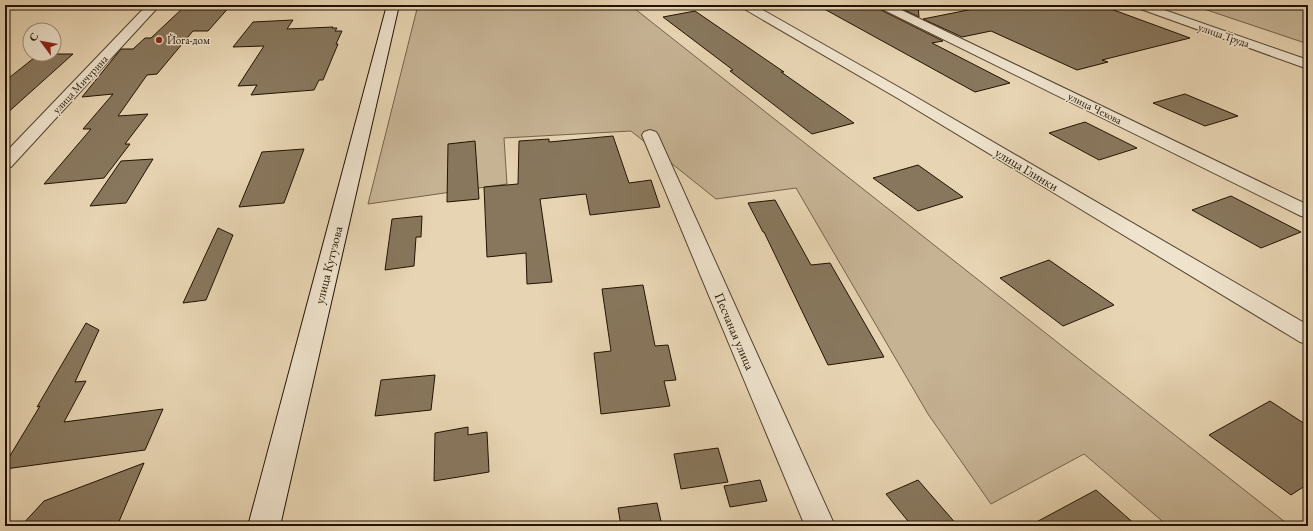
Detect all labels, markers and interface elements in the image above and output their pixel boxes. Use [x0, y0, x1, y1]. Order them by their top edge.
street label: улица Труда [1196, 20, 1252, 51]
north arrow [22, 22, 62, 62]
text: С [26, 30, 42, 44]
place label: Йога-дом [167, 33, 210, 47]
marker: Йога-дом [154, 35, 164, 45]
street label: улица Мичурина [49, 51, 111, 116]
street label: улица Чехова [1066, 89, 1125, 127]
street label: улица Глинки [992, 144, 1062, 195]
street label: улица Кутузова [311, 224, 347, 306]
street label: Песчаная улица [711, 290, 759, 373]

